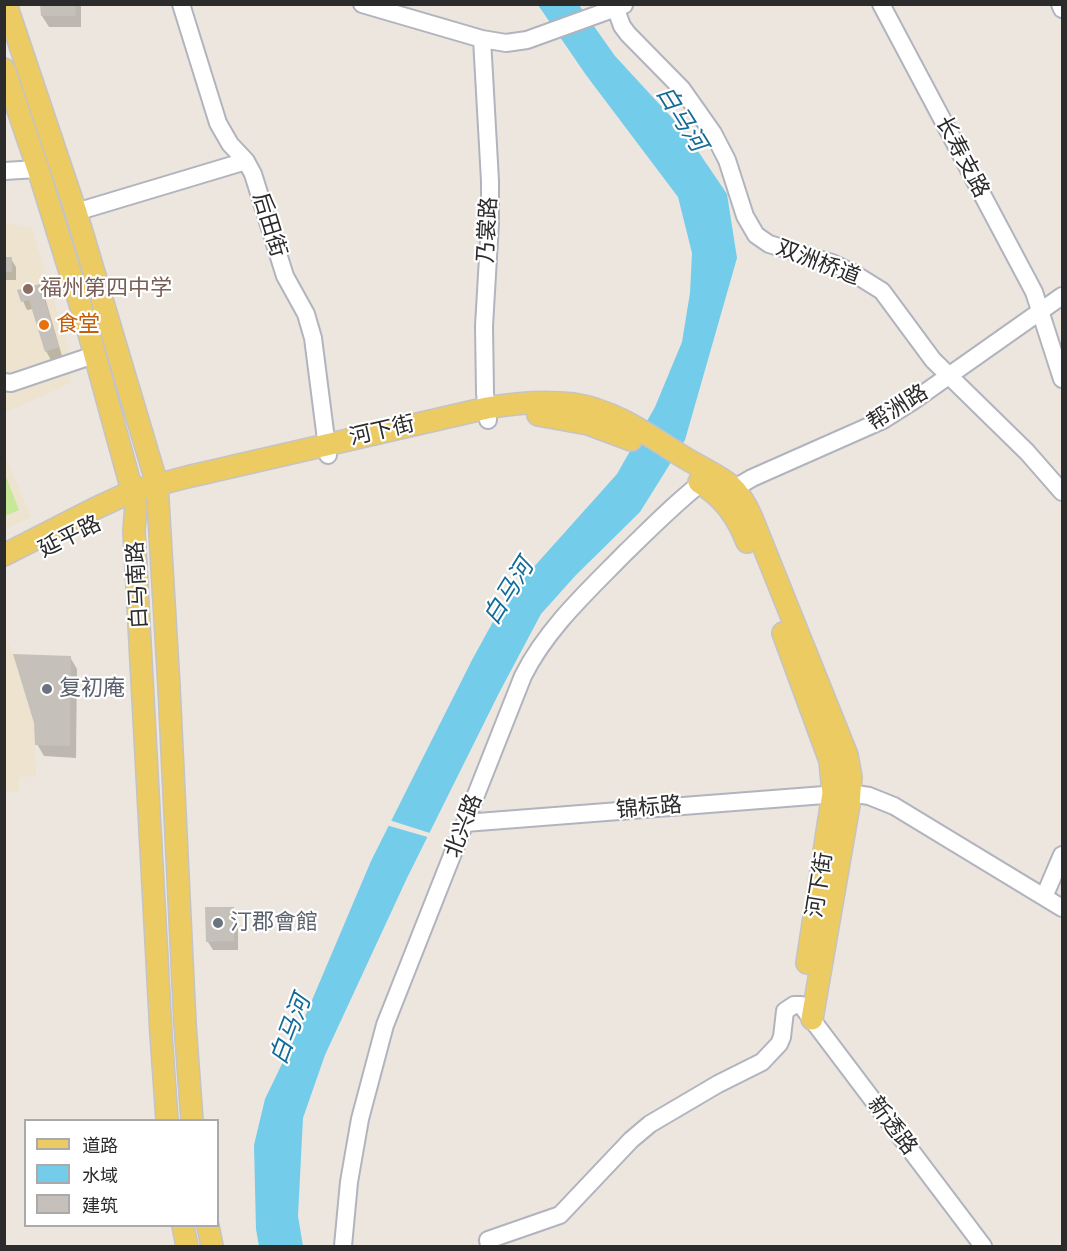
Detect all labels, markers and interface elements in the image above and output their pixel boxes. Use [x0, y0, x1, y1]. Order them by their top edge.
water label: 白马河 [650, 81, 712, 157]
street label: 长寿支路 [930, 112, 994, 202]
street label: 后田街 [247, 190, 291, 260]
street label: 乃裳路 [473, 196, 503, 264]
street label: 双洲桥道 [772, 235, 864, 291]
place label: 福州第四中学 [40, 276, 172, 302]
marker: 福州第四中学 [21, 282, 35, 296]
place label: 食堂 [56, 312, 100, 338]
marker: 食堂 [37, 318, 51, 332]
street label: 帮洲路 [863, 379, 933, 437]
street label: 河下街 [347, 411, 417, 451]
street label: 延平路 [35, 511, 105, 563]
street label: 白马南路 [123, 540, 153, 630]
water label: 白马河 [478, 554, 540, 630]
place label: 复初庵 [59, 676, 125, 702]
marker: 复初庵 [40, 682, 54, 696]
street label: 北兴路 [440, 790, 488, 862]
street label: 锦标路 [615, 792, 683, 824]
street label: 河下街 [802, 850, 838, 920]
place label: 汀郡會館 [230, 910, 318, 936]
marker: 汀郡會館 [211, 916, 225, 930]
water label: 白马河 [265, 991, 317, 1069]
street label: 新透路 [862, 1092, 922, 1160]
legend [24, 1119, 219, 1227]
text: 道路 [82, 1134, 118, 1157]
text: 水域 [82, 1164, 118, 1187]
text: 建筑 [82, 1194, 118, 1217]

